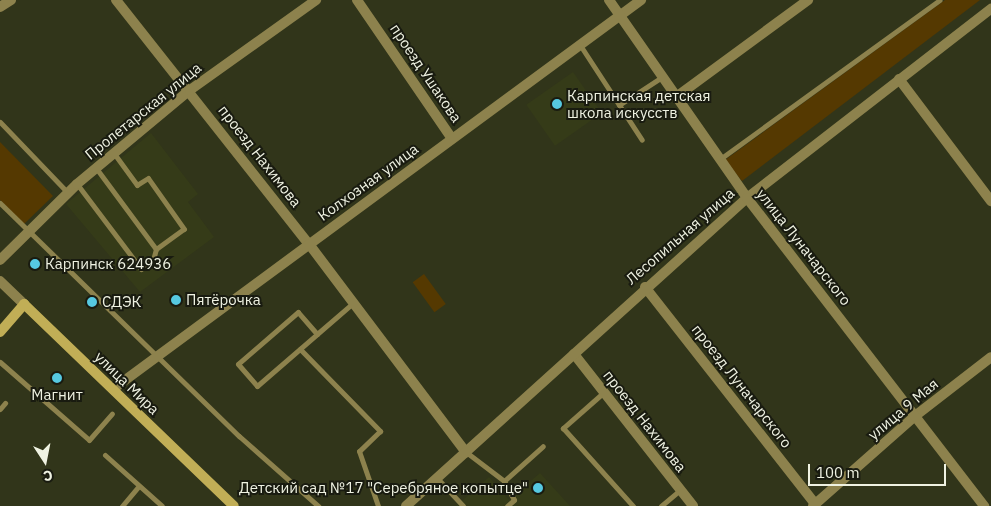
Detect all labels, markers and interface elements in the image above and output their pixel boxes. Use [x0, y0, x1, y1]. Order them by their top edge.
street label: проезд Ушакова [386, 20, 466, 126]
street label: Пролетарская улица [81, 59, 205, 163]
place label: Карпинская детская школа искусств [567, 86, 711, 121]
marker: Карпинская детская школа искусств [551, 98, 563, 110]
street label: проезд Нахимова [215, 102, 305, 210]
street label: Колхозная улица [314, 140, 422, 224]
street label: Лесопильная улица [622, 184, 738, 288]
street label: улица Луначарского [753, 185, 855, 309]
place label: Карпинск 624936 [45, 255, 171, 273]
marker: Карпинск 624936 [29, 258, 41, 270]
place label: Пятёрочка [186, 291, 261, 309]
place label: СДЭК [102, 293, 142, 311]
marker: Пятёрочка [170, 294, 182, 306]
marker: СДЭК [86, 296, 98, 308]
street label: проезд Луначарского [688, 321, 796, 451]
street label: улица Мира [91, 348, 163, 418]
street label: проезд Нахимова [600, 367, 690, 475]
marker: Магнит [51, 372, 63, 384]
street label: улица 9 Мая [864, 375, 942, 443]
place label: Магнит [31, 386, 83, 404]
north arrow [20, 436, 70, 486]
scale bar [811, 454, 948, 486]
text: 100 m [816, 463, 860, 482]
text: С [42, 466, 54, 485]
place label: Детский сад №17 "Серебряное копытце" [239, 479, 528, 497]
marker: Детский сад №17 "Серебряное копытце" [532, 482, 544, 494]

